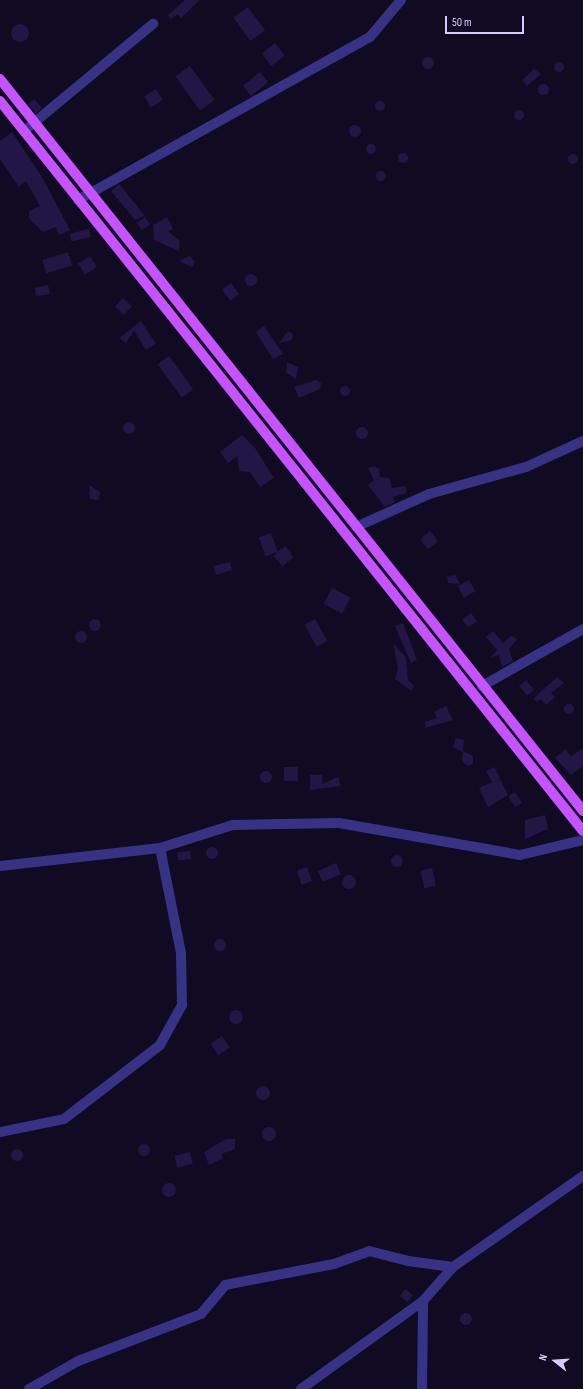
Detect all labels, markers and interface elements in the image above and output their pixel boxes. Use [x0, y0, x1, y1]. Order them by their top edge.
scale bar [447, 8, 526, 34]
text: 50 m [452, 15, 472, 30]
north arrow [535, 1341, 575, 1381]
text: N [536, 1353, 550, 1362]

